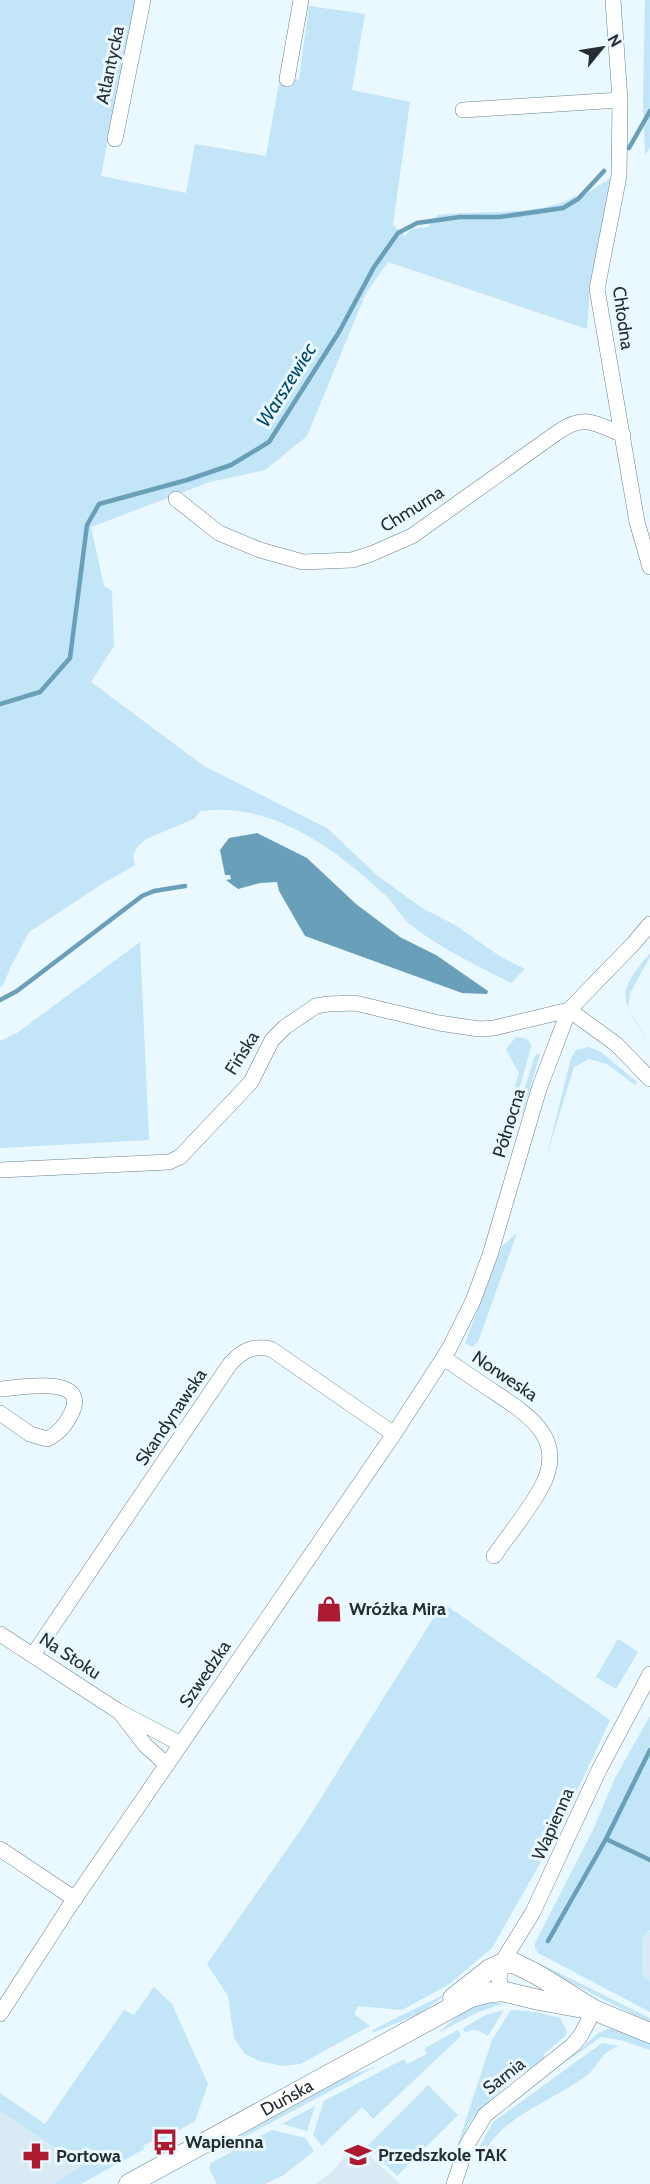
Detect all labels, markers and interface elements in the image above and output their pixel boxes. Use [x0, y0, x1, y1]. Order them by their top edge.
north arrow [572, 18, 632, 78]
street label: Atlantycka [91, 24, 129, 106]
text: N [604, 31, 626, 50]
street label: Chłodna [608, 285, 638, 351]
water label: Warszewiec [251, 338, 322, 431]
street label: Chmurna [376, 481, 448, 537]
street label: Fińska [220, 1027, 264, 1079]
street label: Północna [488, 1085, 530, 1160]
street label: Norweska [468, 1346, 542, 1406]
street label: Skandynawska [131, 1364, 212, 1469]
shop icon: Wróżka Mira [314, 1594, 344, 1624]
place label: Wróżka Mira [349, 1598, 446, 1620]
street label: Na Stoku [35, 1628, 105, 1684]
street label: Szwedzka [175, 1636, 236, 1712]
street label: Wapienna [527, 1784, 579, 1864]
street label: Sarnia [479, 2053, 530, 2099]
street label: Duńska [257, 2074, 317, 2121]
bus stop icon: Wapienna [150, 2127, 180, 2157]
place label: Wapienna [185, 2131, 263, 2153]
school or university icon: Przedszkole TAK [343, 2140, 373, 2170]
pharmacy icon: Portowa [21, 2141, 51, 2171]
place label: Przedszkole TAK [378, 2144, 507, 2166]
place label: Portowa [56, 2145, 121, 2167]

